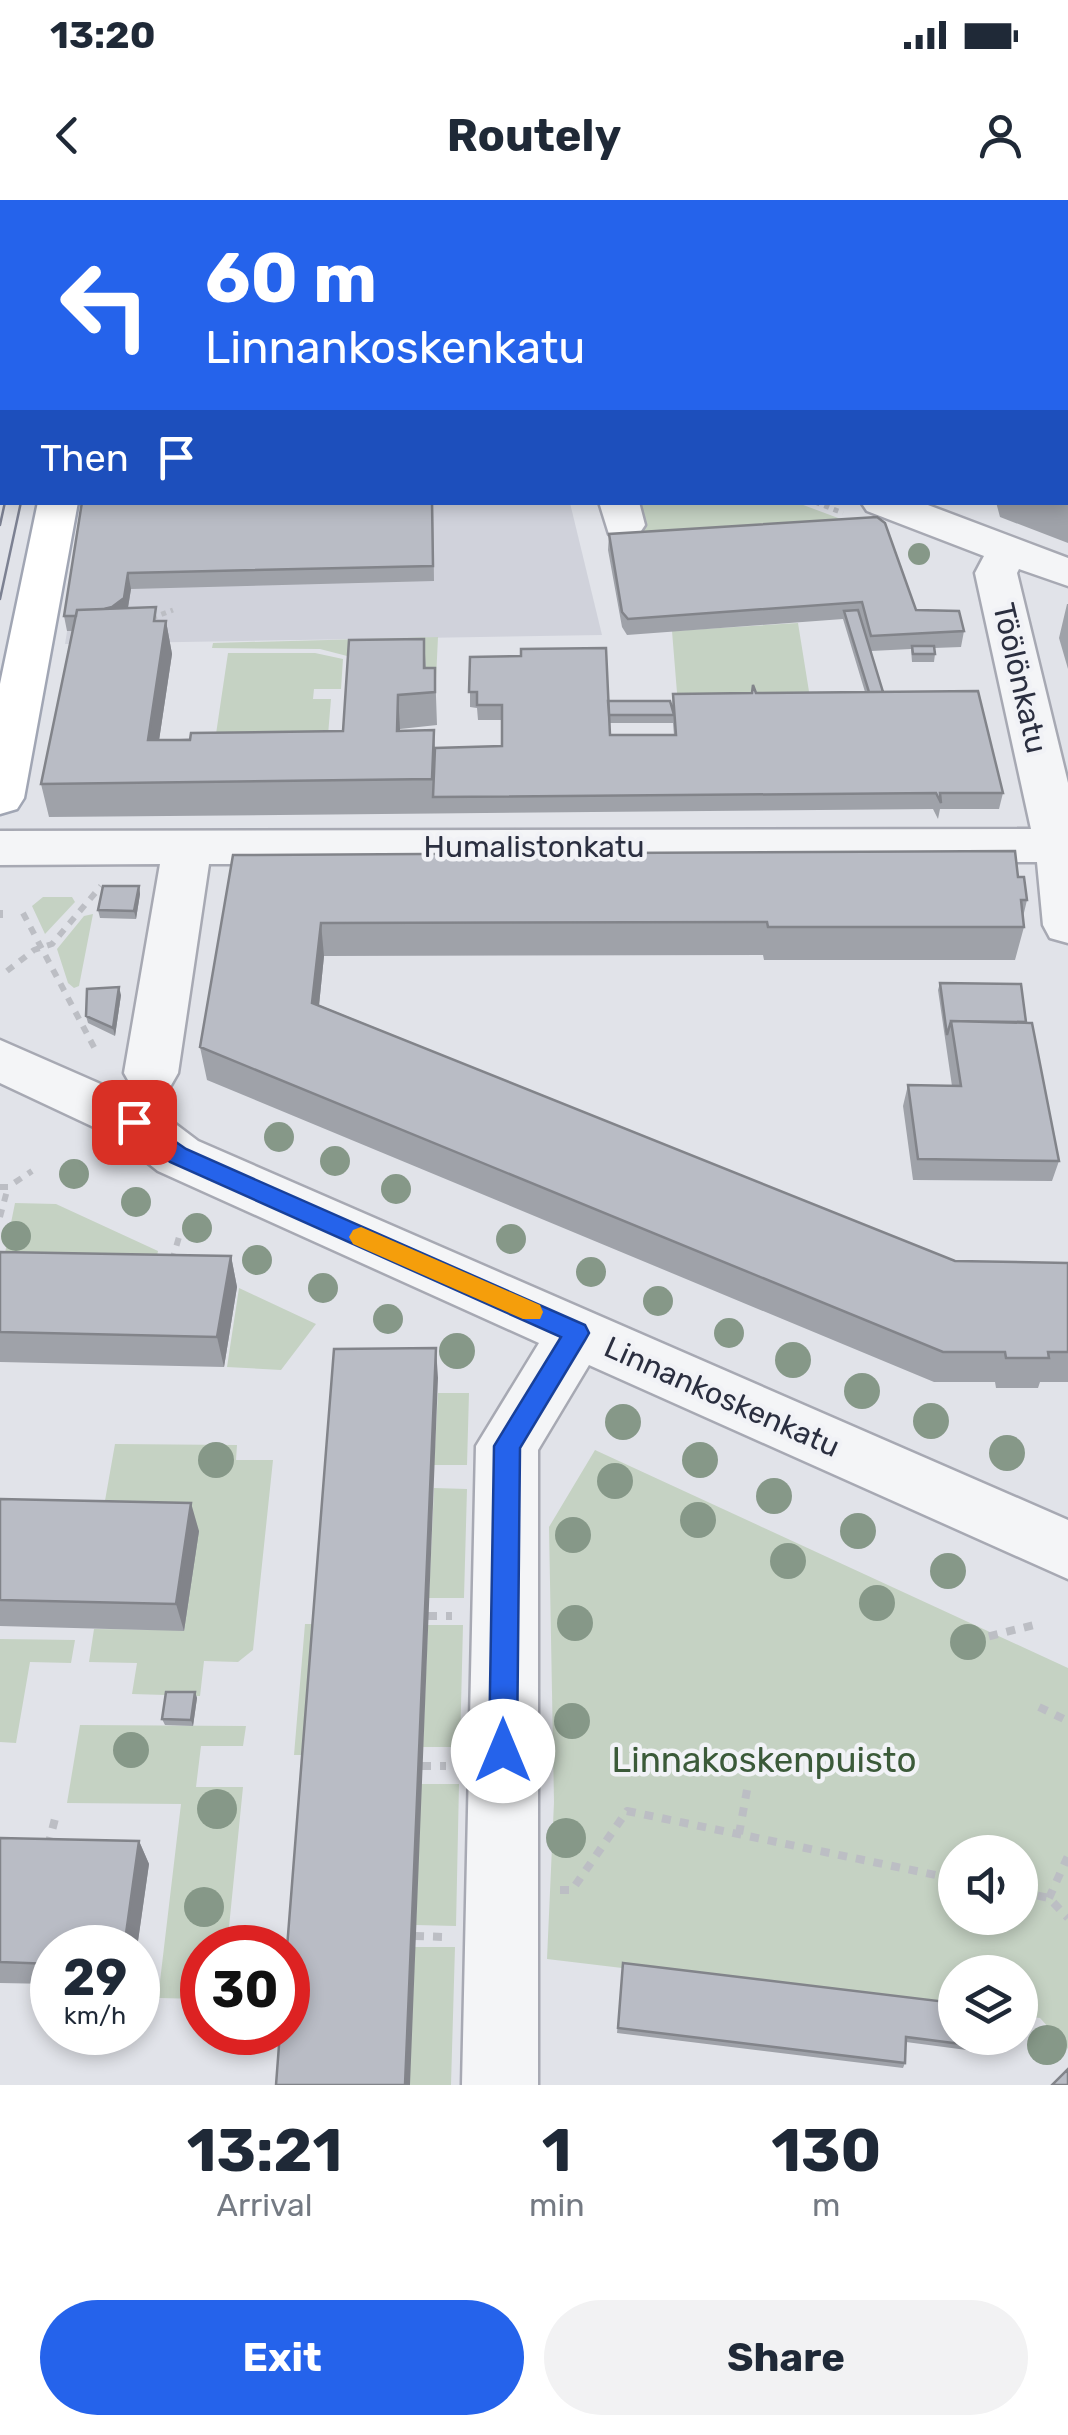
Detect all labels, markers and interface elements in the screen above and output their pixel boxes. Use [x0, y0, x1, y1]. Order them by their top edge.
text: 13:20 [50, 12, 156, 58]
icon: back [40, 108, 95, 163]
icon: person [973, 108, 1028, 163]
text: Routely [447, 109, 621, 162]
text: 60 m [205, 237, 377, 320]
icon: left [40, 240, 170, 370]
text: Linnankoskenkatu [205, 321, 585, 374]
icon: arrive [149, 430, 204, 485]
text: Then [40, 435, 129, 481]
street label: Töölönkatu [985, 599, 1055, 757]
street label: Humalistonkatu [423, 829, 645, 865]
pin [92, 1080, 177, 1165]
icon: arrive [107, 1095, 162, 1150]
street label: Linnankoskenkatu [599, 1329, 845, 1465]
position arrow [451, 1699, 555, 1803]
park label: Linnakoskenpuisto [611, 1739, 917, 1781]
map controls [938, 1835, 1038, 2055]
button: sound [938, 1835, 1038, 1935]
speed limit sign: 30 [180, 1925, 310, 2055]
text: 29 [63, 1948, 127, 2008]
button: layers [938, 1955, 1038, 2055]
text: km/h [64, 2001, 126, 2030]
text: 13:21 [187, 2115, 342, 2186]
text: 1 [542, 2115, 572, 2186]
text: 130 [771, 2115, 881, 2186]
text: Arrival [216, 2186, 312, 2224]
text: min [529, 2186, 585, 2224]
text: m [812, 2186, 840, 2224]
button: Exit [40, 2300, 524, 2415]
button: Share [544, 2300, 1028, 2415]

